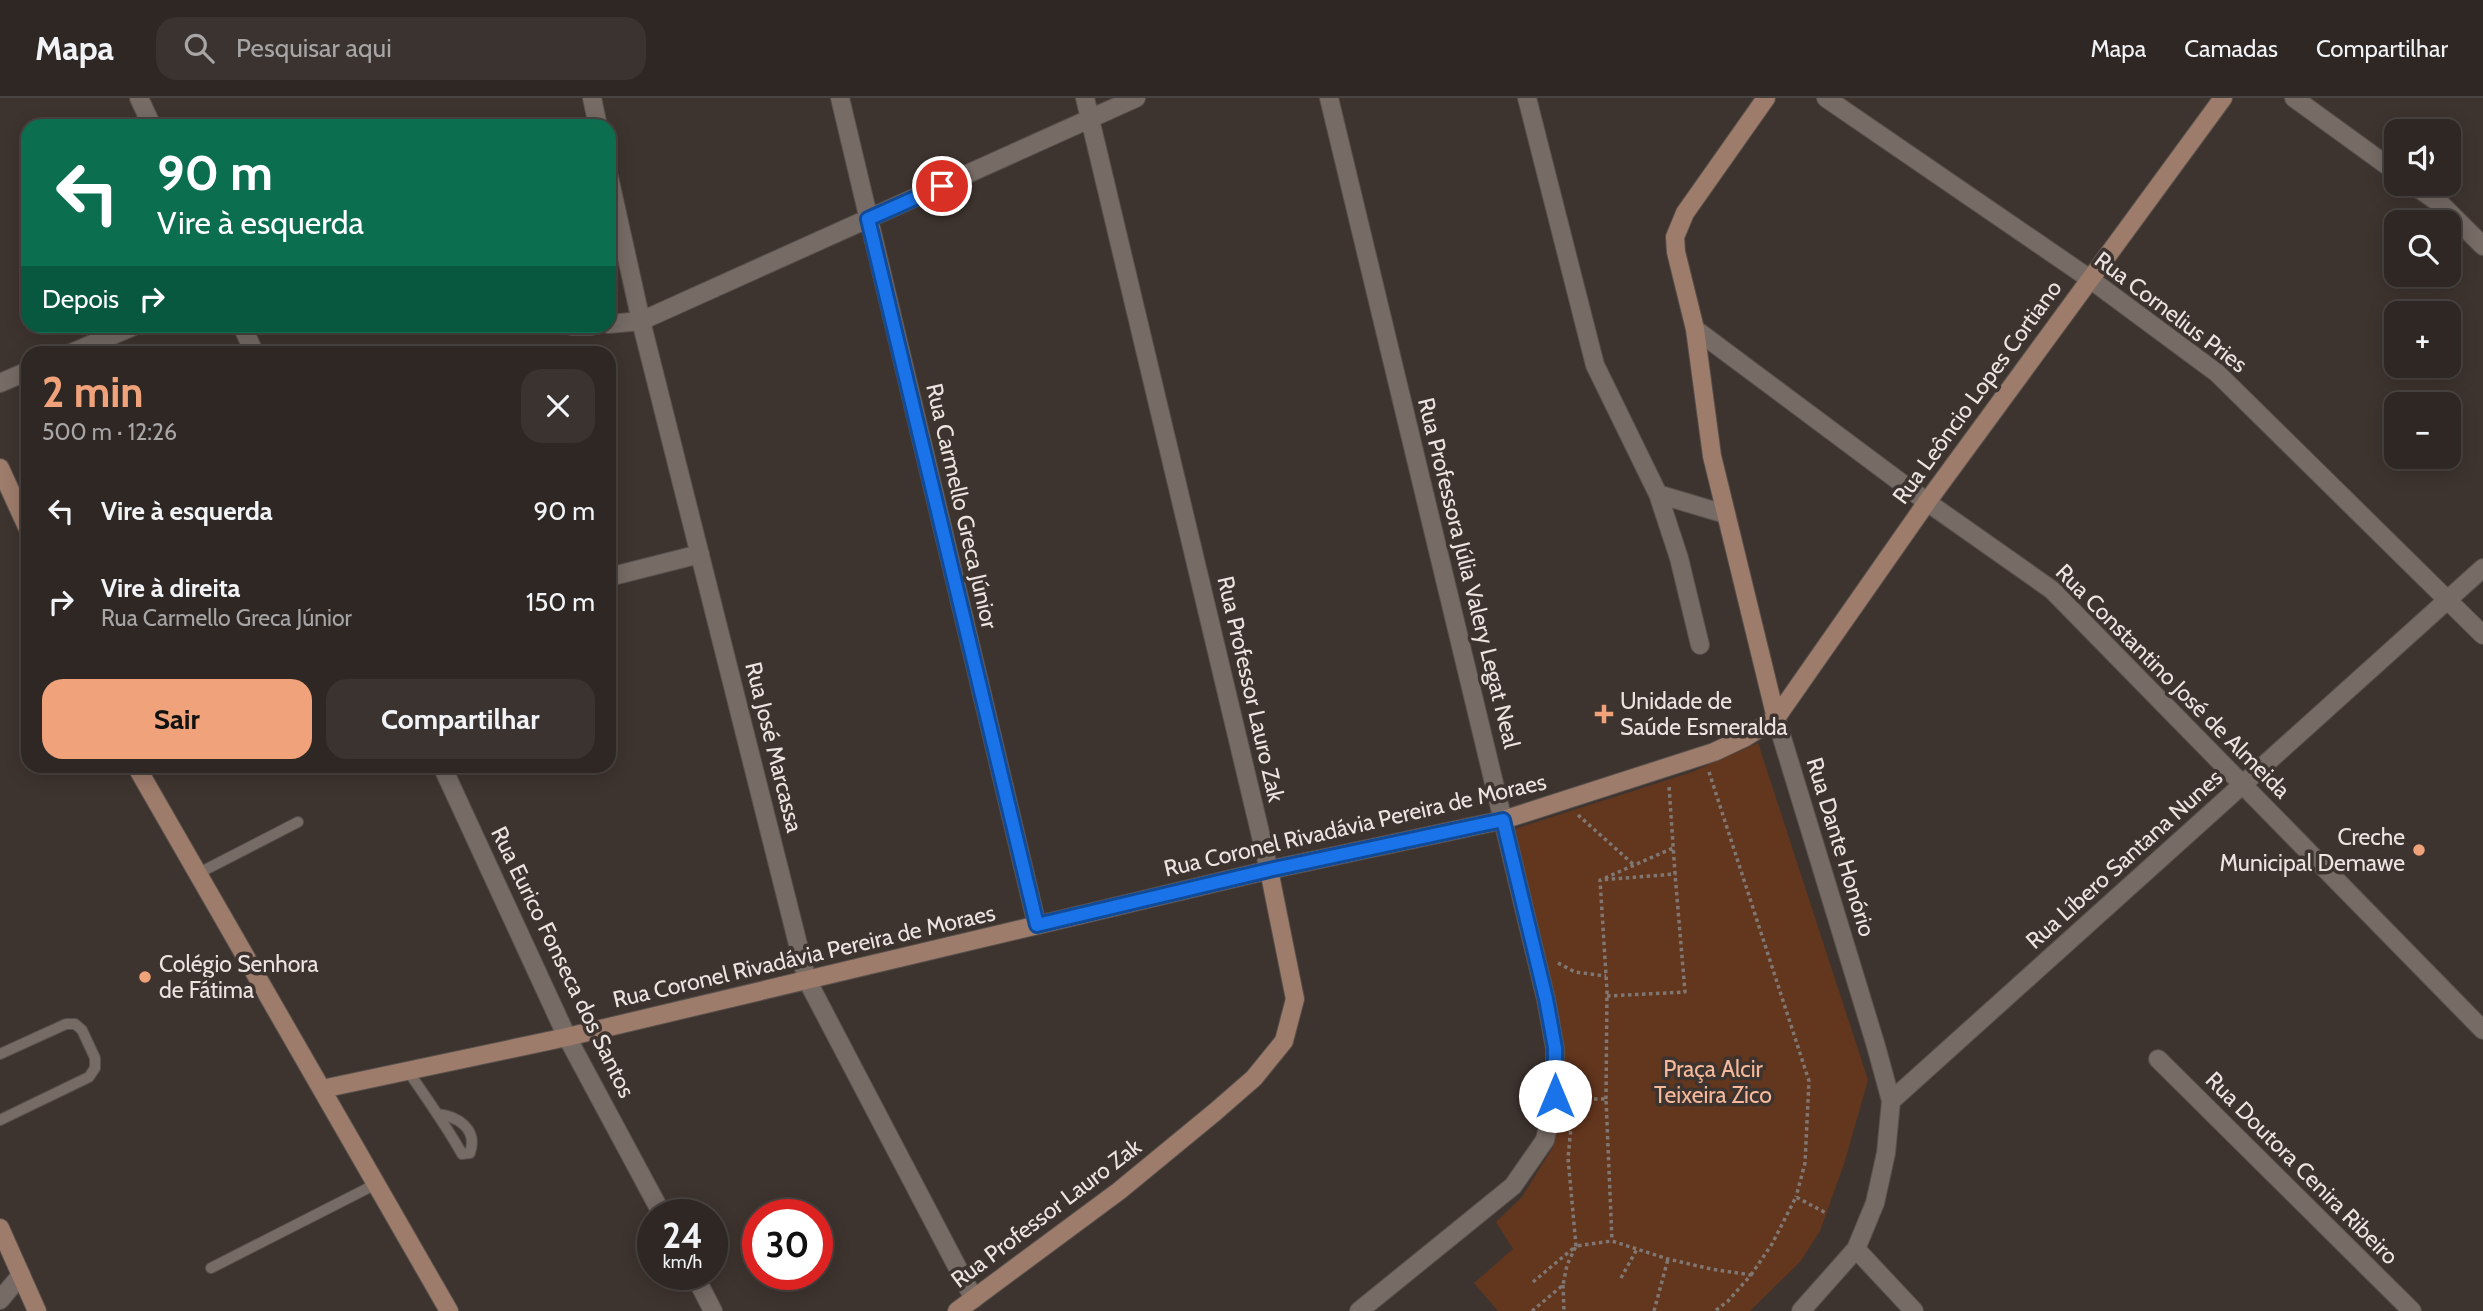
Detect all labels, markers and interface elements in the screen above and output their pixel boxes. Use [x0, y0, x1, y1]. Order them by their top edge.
search box [156, 17, 646, 80]
text: Mapa [35, 28, 114, 68]
icon: search [180, 29, 218, 67]
text: Pesquisar aqui [236, 32, 392, 64]
text: Mapa [2090, 34, 2146, 63]
text: Camadas [2184, 34, 2278, 63]
text: Compartilhar [2316, 34, 2448, 63]
map controls [2384, 119, 2461, 469]
button: sound [2384, 119, 2461, 196]
text: 90 m [157, 143, 273, 202]
icon: left [42, 147, 133, 238]
pin [912, 156, 972, 216]
icon: arrive [923, 167, 961, 205]
text: Vire à esquerda [157, 203, 364, 242]
button: search [2384, 210, 2461, 287]
street label: Rua Cornelius Pries [2089, 246, 2253, 378]
street label: Rua Leôncio Lopes Cortiano [1886, 275, 2068, 509]
icon: right [133, 280, 171, 318]
text: Depois [42, 283, 119, 315]
button: + [2384, 301, 2461, 378]
text: 2 min [42, 366, 143, 418]
button: close [521, 369, 595, 443]
street label: Rua Carmello Greca Júnior [920, 381, 1004, 632]
button: − [2384, 392, 2461, 469]
street label: Rua Professora Júlia Valery Legat Neal [1412, 395, 1526, 752]
text: 500 m · 12:26 [42, 418, 177, 446]
icon: left [42, 492, 80, 530]
text: Vire à esquerda [101, 495, 273, 527]
text: 90 m [533, 495, 595, 527]
street label: Rua Constantino José de Almeida [2050, 558, 2296, 804]
text: Vire à direita [101, 572, 241, 604]
street label: Rua Professor Lauro Zak [1211, 573, 1291, 805]
icon: right [42, 583, 80, 621]
text: 150 m [526, 586, 595, 618]
text: Rua Carmello Greca Júnior [101, 604, 352, 632]
street label: Rua José Marcassa [739, 659, 809, 835]
button: Sair [42, 679, 312, 759]
button: Compartilhar [326, 679, 595, 759]
place label: Unidade de Saúde Esmeralda [1620, 687, 1788, 741]
marker: Unidade de Saúde Esmeralda [1594, 704, 1614, 724]
street label: Rua Dante Honório [1800, 754, 1882, 940]
street label: Rua Líbero Santana Nunes [2020, 763, 2228, 955]
street label: Rua Coronel Rivadávia Pereira de Moraes [1161, 767, 1549, 883]
street label: Rua Eurico Fonseca dos Santos [485, 822, 641, 1102]
place label: Creche Municipal Demawe [2219, 823, 2405, 877]
marker: Creche Municipal Demawe [2411, 842, 2427, 858]
street label: Rua Coronel Rivadávia Pereira de Moraes [610, 898, 998, 1014]
place label: Colégio Senhora de Fátima [159, 950, 319, 1004]
marker: Colégio Senhora de Fátima [137, 969, 153, 985]
park label: Praça Alcir Teixeira Zico [1654, 1055, 1772, 1109]
position arrow [1518, 1059, 1592, 1133]
street label: Rua Doutora Cenira Ribeiro [2200, 1066, 2404, 1270]
street label: Rua Professor Lauro Zak [945, 1132, 1147, 1294]
speed limit sign: 30 [742, 1199, 833, 1290]
text: 24 [662, 1214, 703, 1257]
text: km/h [663, 1251, 702, 1273]

